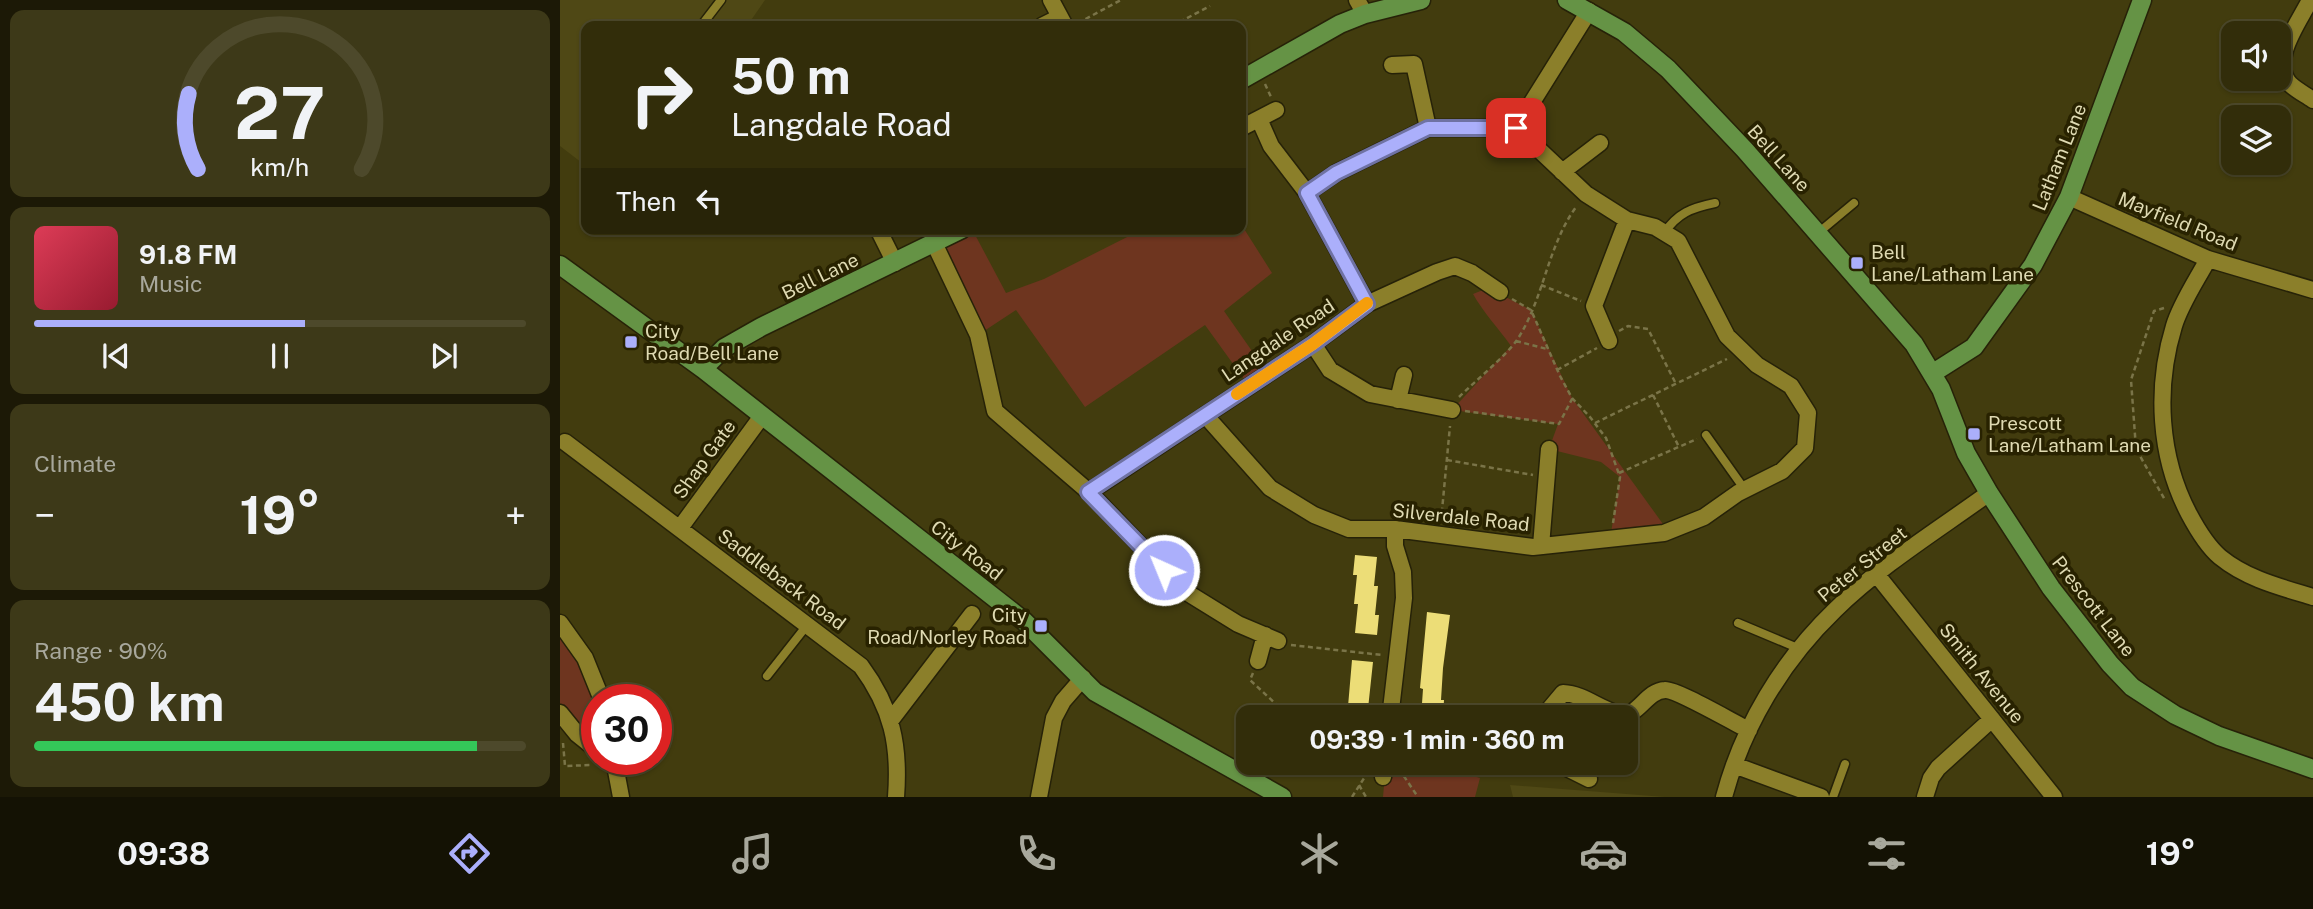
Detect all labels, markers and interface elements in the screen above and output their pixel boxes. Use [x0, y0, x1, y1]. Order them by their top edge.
map controls [2221, 21, 2291, 175]
button: sound [2221, 21, 2291, 91]
text: 50 m [731, 47, 851, 105]
icon: right [616, 49, 707, 140]
text: 27 [234, 71, 326, 156]
pin [1486, 98, 1546, 158]
street label: Latham Lane [2028, 100, 2090, 214]
button: layers [2221, 105, 2291, 175]
text: Langdale Road [731, 106, 952, 143]
icon: arrive [1497, 109, 1535, 147]
street label: Bell Lane [1743, 120, 1815, 196]
text: km/h [251, 152, 309, 182]
icon: left [690, 182, 728, 220]
text: Then [616, 186, 676, 217]
street label: Mayfield Road [2115, 187, 2241, 255]
text: 91.8 FM [139, 239, 237, 270]
place label: Bell Lane/Latham Lane [1871, 241, 2034, 285]
street label: Bell Lane [778, 248, 862, 304]
marker: Bell Lane/Latham Lane [1849, 255, 1865, 271]
text: Music [139, 270, 203, 297]
street label: Langdale Road [1218, 294, 1338, 386]
place label: City Road/Bell Lane [645, 320, 779, 364]
marker: City Road/Bell Lane [623, 334, 639, 350]
icon: previous [97, 337, 135, 375]
icon: pause [261, 337, 299, 375]
icon: next [425, 337, 463, 375]
place label: Prescott Lane/Latham Lane [1988, 412, 2151, 456]
street label: Shap Gate [668, 415, 740, 503]
marker: Prescott Lane/Latham Lane [1966, 426, 1982, 442]
text: Climate [34, 450, 116, 477]
text: 19° [239, 485, 321, 546]
text: − [34, 493, 55, 538]
text: + [505, 493, 526, 538]
street label: Silverdale Road [1391, 499, 1531, 535]
street label: City Road [927, 515, 1007, 585]
street label: Peter Street [1813, 522, 1911, 606]
street label: Saddleback Road [714, 524, 850, 634]
position arrow [1127, 533, 1201, 607]
street label: Prescott Lane [2048, 551, 2140, 661]
place label: City Road/Norley Road [867, 604, 1027, 648]
marker: City Road/Norley Road [1033, 618, 1049, 634]
street label: Smith Avenue [1935, 619, 2029, 727]
text: Range · 90% [34, 637, 168, 664]
text: 450 km [34, 672, 225, 733]
speed limit sign: 30 [581, 684, 672, 775]
text: 09:39 · 1 min · 360 m [1310, 724, 1564, 755]
icon: directions [445, 829, 494, 878]
icon: music [728, 829, 777, 878]
icon: phone [1012, 829, 1061, 878]
icon: climate [1295, 829, 1344, 878]
icon: car [1579, 829, 1628, 878]
icon: filters [1862, 829, 1911, 878]
text: 09:38 [117, 835, 210, 872]
text: 19° [2146, 835, 2196, 872]

